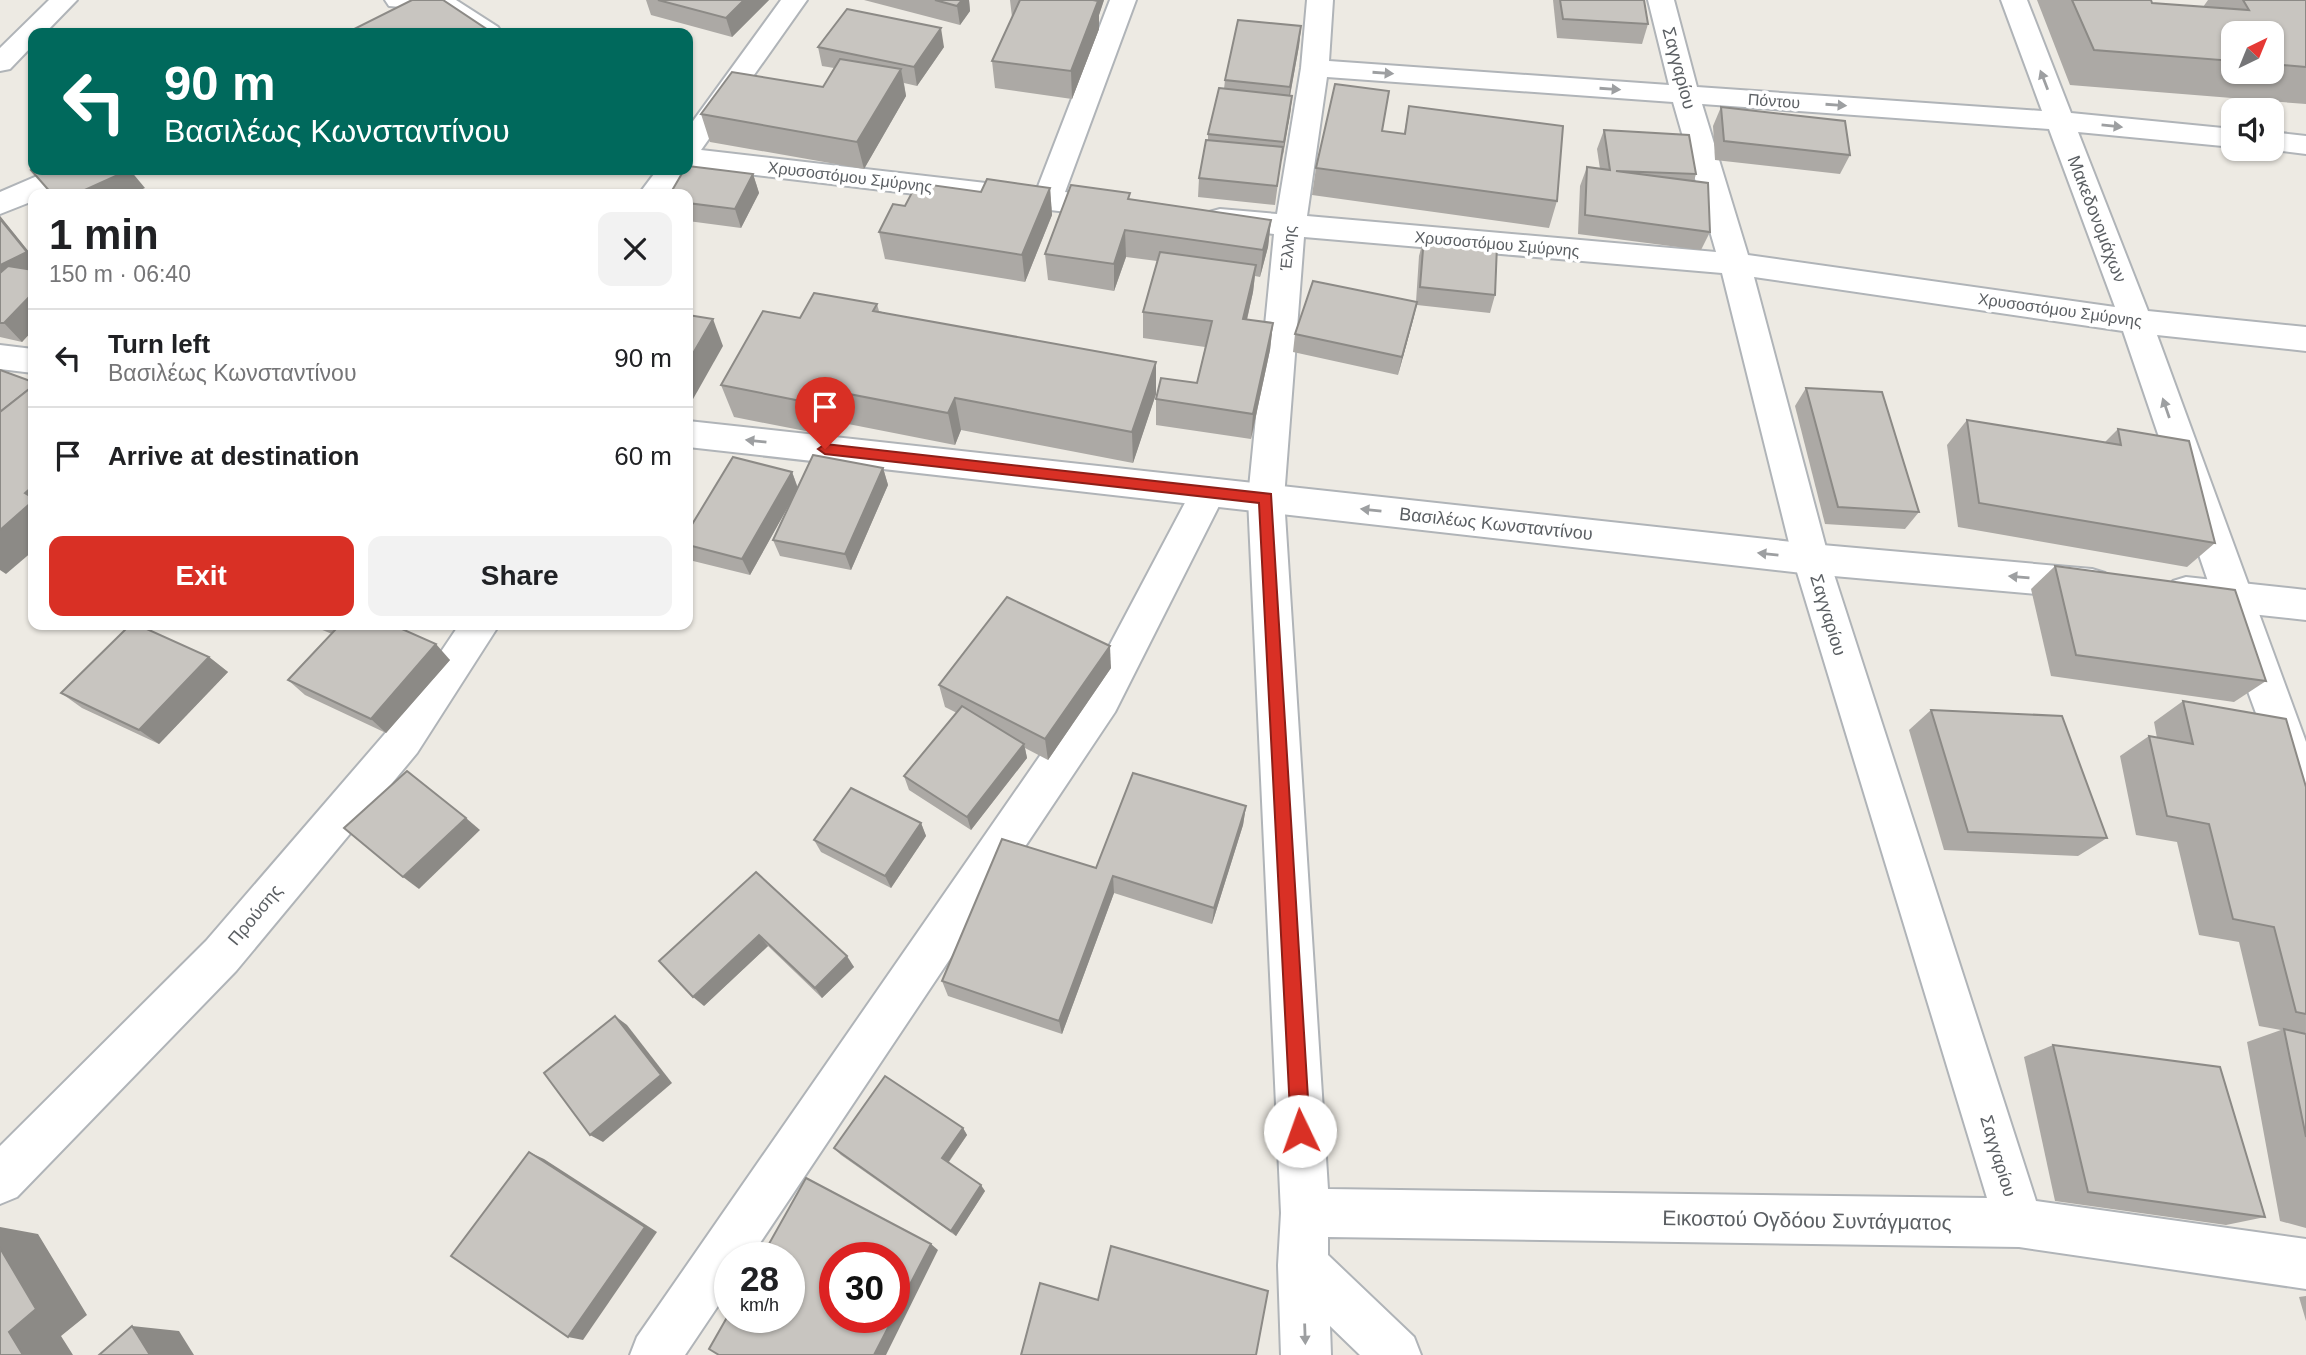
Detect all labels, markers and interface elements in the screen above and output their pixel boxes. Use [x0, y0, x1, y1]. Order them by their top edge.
north arrow [2221, 21, 2284, 84]
map controls [2221, 21, 2284, 161]
street label: Σαγγαρίου [1658, 25, 1700, 111]
icon: left [49, 56, 140, 147]
text: 90 m [164, 56, 276, 110]
one-way arrow [1372, 68, 1394, 79]
one-way arrow [2039, 70, 2050, 91]
one-way arrow [1599, 84, 1621, 95]
street label: Πόντου [1747, 91, 1801, 111]
button: sound [2221, 98, 2284, 161]
one-way arrow [1826, 100, 1848, 111]
text: Βασιλέως Κωνσταντίνου [164, 113, 510, 149]
one-way arrow [2101, 121, 2123, 132]
street label: Μακεδονομάχων [2064, 153, 2130, 285]
street label: Χρυσοστόμου Σμύρνης [767, 158, 933, 196]
text: 1 min [49, 211, 159, 258]
button: close [598, 212, 672, 286]
street label: Έλλης [1277, 224, 1299, 272]
street label: Χρυσοστόμου Σμύρνης [1414, 228, 1580, 260]
text: 150 m · 06:40 [49, 261, 191, 287]
street label: Χρυσοστόμου Σμύρνης [1977, 290, 2143, 330]
text: Turn left [108, 329, 210, 359]
icon: left [49, 339, 87, 377]
text: 90 m [614, 343, 672, 373]
text: Βασιλέως Κωνσταντίνου [108, 360, 356, 386]
pin [795, 377, 855, 449]
icon: arrive [806, 388, 844, 426]
one-way arrow [2160, 398, 2171, 419]
one-way arrow [744, 436, 766, 447]
icon: arrive [49, 437, 87, 475]
text: Arrive at destination [108, 441, 359, 471]
text: 60 m [614, 441, 672, 471]
one-way arrow [1360, 504, 1382, 515]
street label: Βασιλέως Κωνσταντίνου [1398, 504, 1594, 544]
button: Exit [49, 536, 354, 616]
button: Share [368, 536, 672, 616]
one-way arrow [1757, 548, 1779, 559]
one-way arrow [2007, 571, 2029, 582]
street label: Σαγγαρίου [1806, 572, 1850, 658]
street label: Προύσης [224, 880, 286, 949]
position arrow [1263, 1094, 1337, 1168]
street label: Σαγγαρίου [1976, 1113, 2020, 1199]
street label: Εικοστού Ογδόου Συντάγματος [1662, 1206, 1952, 1234]
speed limit sign: 30 [819, 1242, 910, 1333]
text: 28 [740, 1259, 779, 1298]
text: km/h [740, 1295, 779, 1315]
one-way arrow [1300, 1324, 1311, 1346]

